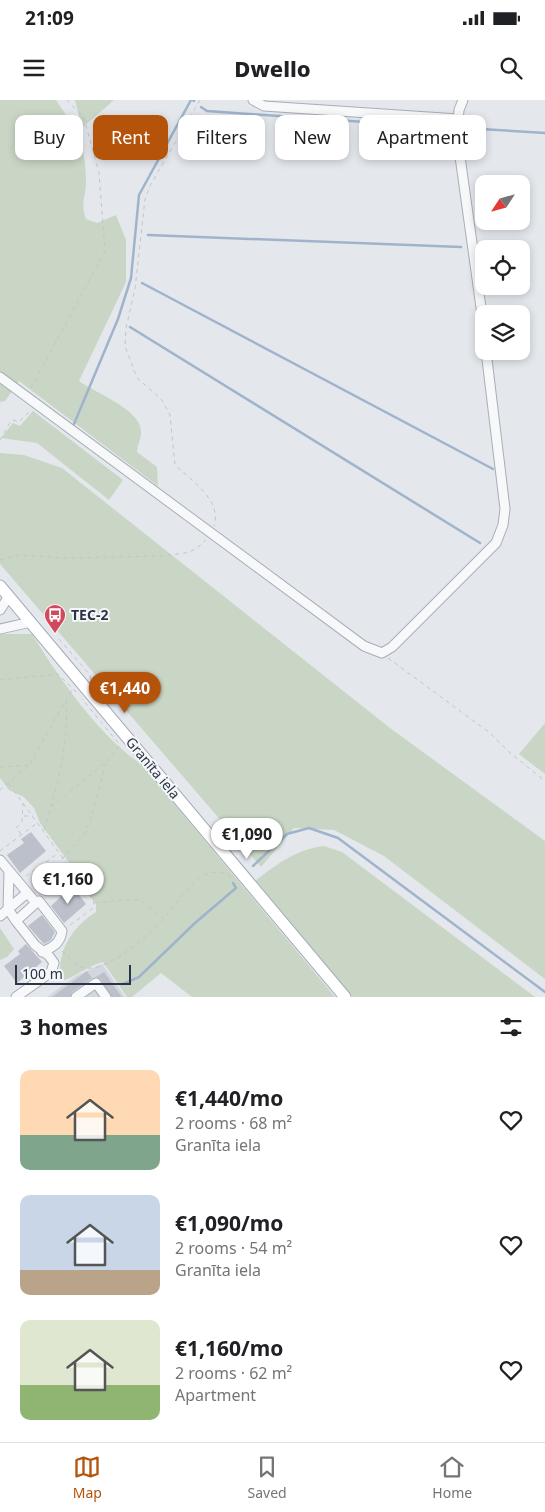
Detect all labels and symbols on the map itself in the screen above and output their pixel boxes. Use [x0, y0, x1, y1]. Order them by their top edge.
north arrow [475, 175, 530, 230]
bus stop icon: TEC-2 [43, 603, 67, 634]
place label: TEC-2 [71, 605, 108, 624]
pin: €1,440 [84, 672, 166, 714]
street label: Granīta iela [122, 733, 185, 803]
pin: €1,090 [206, 818, 288, 860]
pin: €1,160 [27, 862, 109, 905]
scale bar [15, 962, 131, 985]

